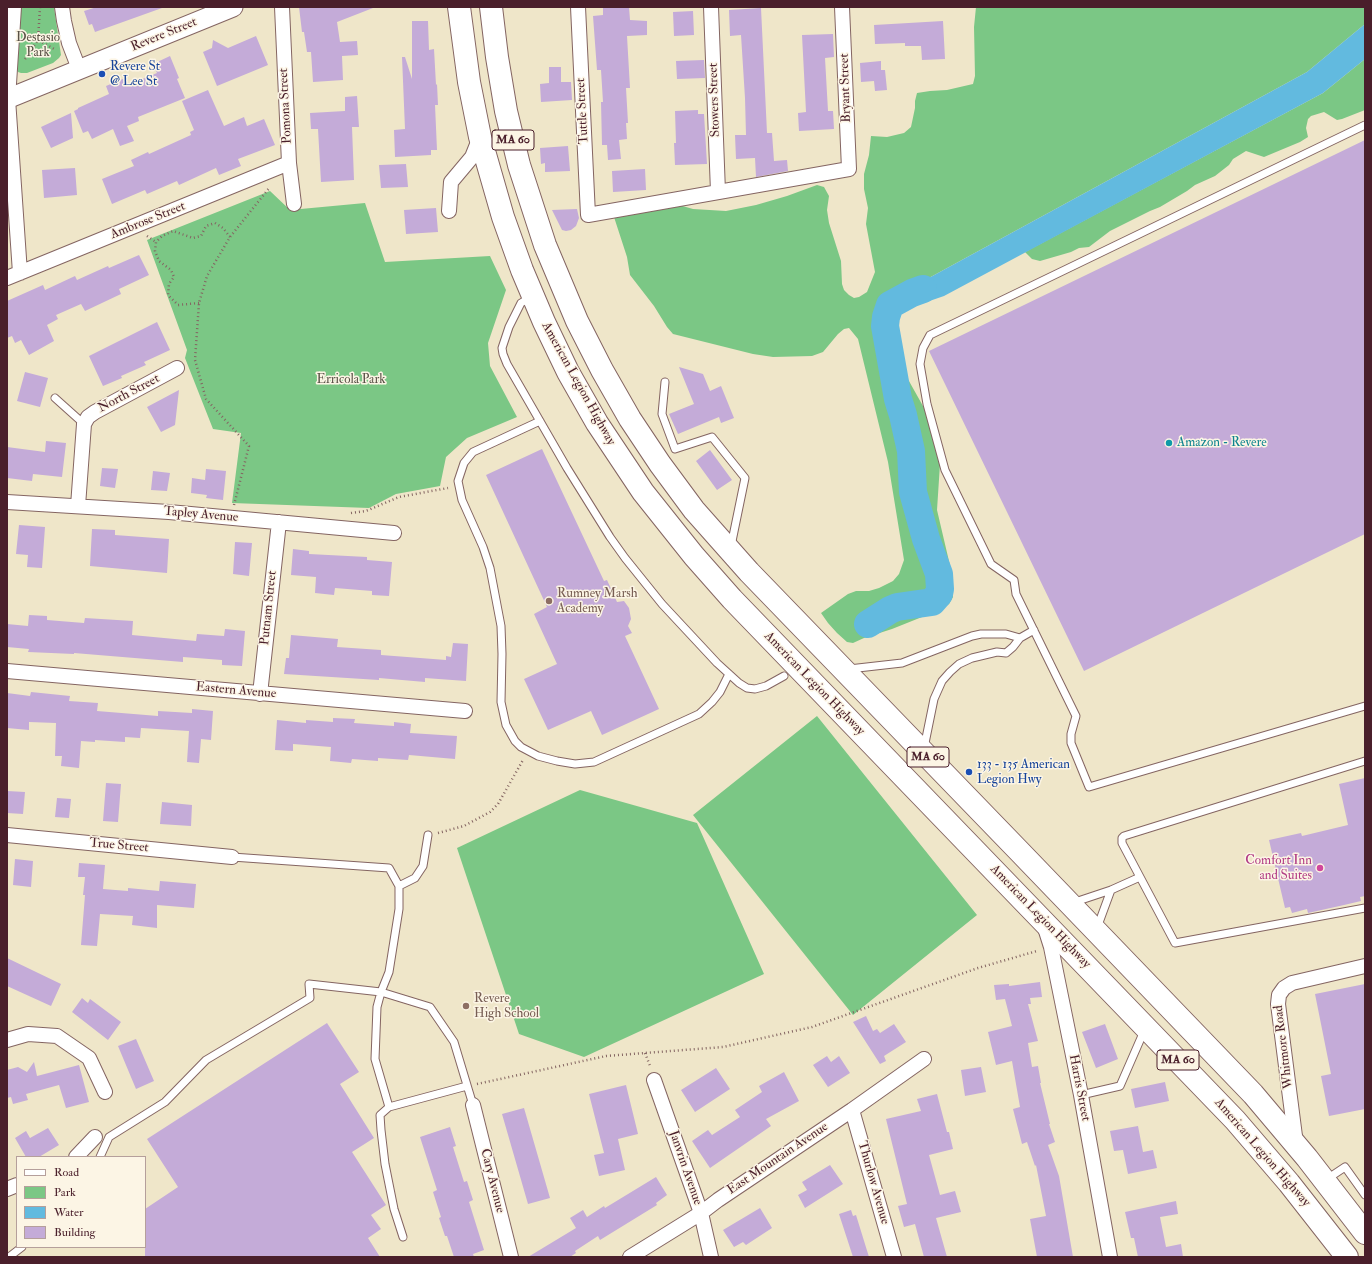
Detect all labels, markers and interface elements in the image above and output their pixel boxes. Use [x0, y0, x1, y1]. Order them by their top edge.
street label: Revere Street [129, 15, 199, 55]
park label: Destasio Park [16, 30, 60, 61]
street label: Bryant Street [837, 53, 855, 123]
place label: Revere St @ Lee St [110, 59, 160, 90]
street label: Stowers Street [706, 63, 724, 137]
street label: Pomona Street [276, 68, 296, 144]
marker: Revere St @ Lee St [97, 69, 107, 79]
street label: Tuttle Street [573, 78, 593, 144]
road number: MA 60 [492, 130, 534, 150]
street label: Ambrose Street [108, 199, 188, 243]
street label: American Legion Highway [538, 320, 618, 448]
street label: North Street [96, 371, 162, 417]
park label: Erricola Park [317, 372, 385, 388]
place label: Amazon - Revere [1177, 435, 1267, 451]
marker: Amazon - Revere [1164, 438, 1174, 448]
street label: Tapley Avenue [163, 504, 239, 526]
street label: Putnam Street [257, 570, 281, 646]
place label: Rumney Marsh Academy [557, 586, 638, 617]
marker: Rumney Marsh Academy [544, 596, 554, 606]
street label: American Legion Highway [760, 629, 868, 739]
street label: Eastern Avenue [195, 680, 277, 702]
road number: MA 60 [907, 747, 949, 767]
place label: 133 - 135 American Legion Hwy [977, 757, 1070, 788]
marker: 133 - 135 American Legion Hwy [964, 767, 974, 777]
street label: True Street [89, 836, 149, 856]
place label: Comfort Inn and Suites [1245, 853, 1312, 884]
street label: American Legion Highway [986, 862, 1094, 972]
marker: Comfort Inn and Suites [1315, 863, 1325, 873]
place label: Revere High School [474, 991, 539, 1022]
marker: Revere High School [461, 1001, 471, 1011]
street label: Whitmore Road [1271, 1004, 1297, 1090]
road number: MA 60 [1157, 1050, 1199, 1070]
street label: Harris Street [1065, 1053, 1093, 1123]
street label: American Legion Highway [1211, 1096, 1313, 1210]
street label: East Mountain Avenue [725, 1119, 831, 1199]
street label: Janvrin Avenue [665, 1129, 705, 1207]
street label: Thurlow Avenue [854, 1140, 892, 1226]
street label: Cary Avenue [476, 1147, 508, 1215]
legend [16, 1156, 146, 1248]
text: Road [54, 1165, 79, 1180]
text: Park [54, 1185, 76, 1200]
text: Water [54, 1205, 83, 1220]
text: Building [54, 1225, 95, 1240]

